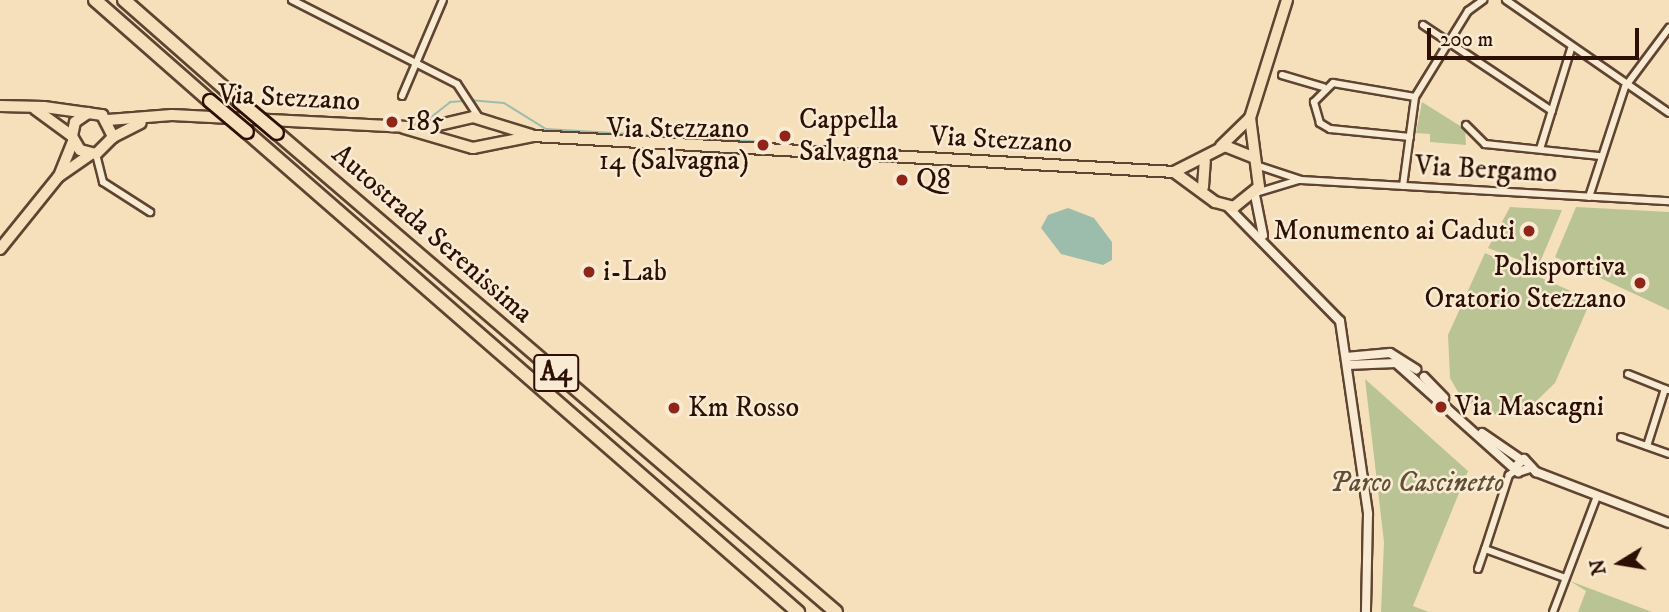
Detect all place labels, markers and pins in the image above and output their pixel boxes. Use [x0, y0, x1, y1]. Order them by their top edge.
place label: Cappella Salvagna [799, 103, 898, 169]
place label: 185 [406, 105, 444, 139]
place label: Via Stezzano 14 (Salvagna) [599, 112, 749, 178]
marker: 185 [384, 114, 400, 130]
marker: Cappella Salvagna [777, 128, 793, 144]
marker: Via Stezzano 14 (Salvagna) [755, 137, 771, 153]
place label: Q8 [916, 163, 951, 197]
marker: Q8 [894, 172, 910, 188]
place label: Monumento ai Caduti [1273, 214, 1515, 248]
marker: Monumento ai Caduti [1521, 223, 1537, 239]
place label: Polisportiva Oratorio Stezzano [1425, 250, 1626, 316]
place label: i-Lab [603, 255, 667, 289]
marker: i-Lab [581, 264, 597, 280]
marker: Polisportiva Oratorio Stezzano [1632, 275, 1648, 291]
place label: Via Mascagni [1455, 390, 1604, 424]
place label: Km Rosso [688, 391, 799, 425]
marker: Via Mascagni [1433, 399, 1449, 415]
marker: Km Rosso [666, 400, 682, 416]

